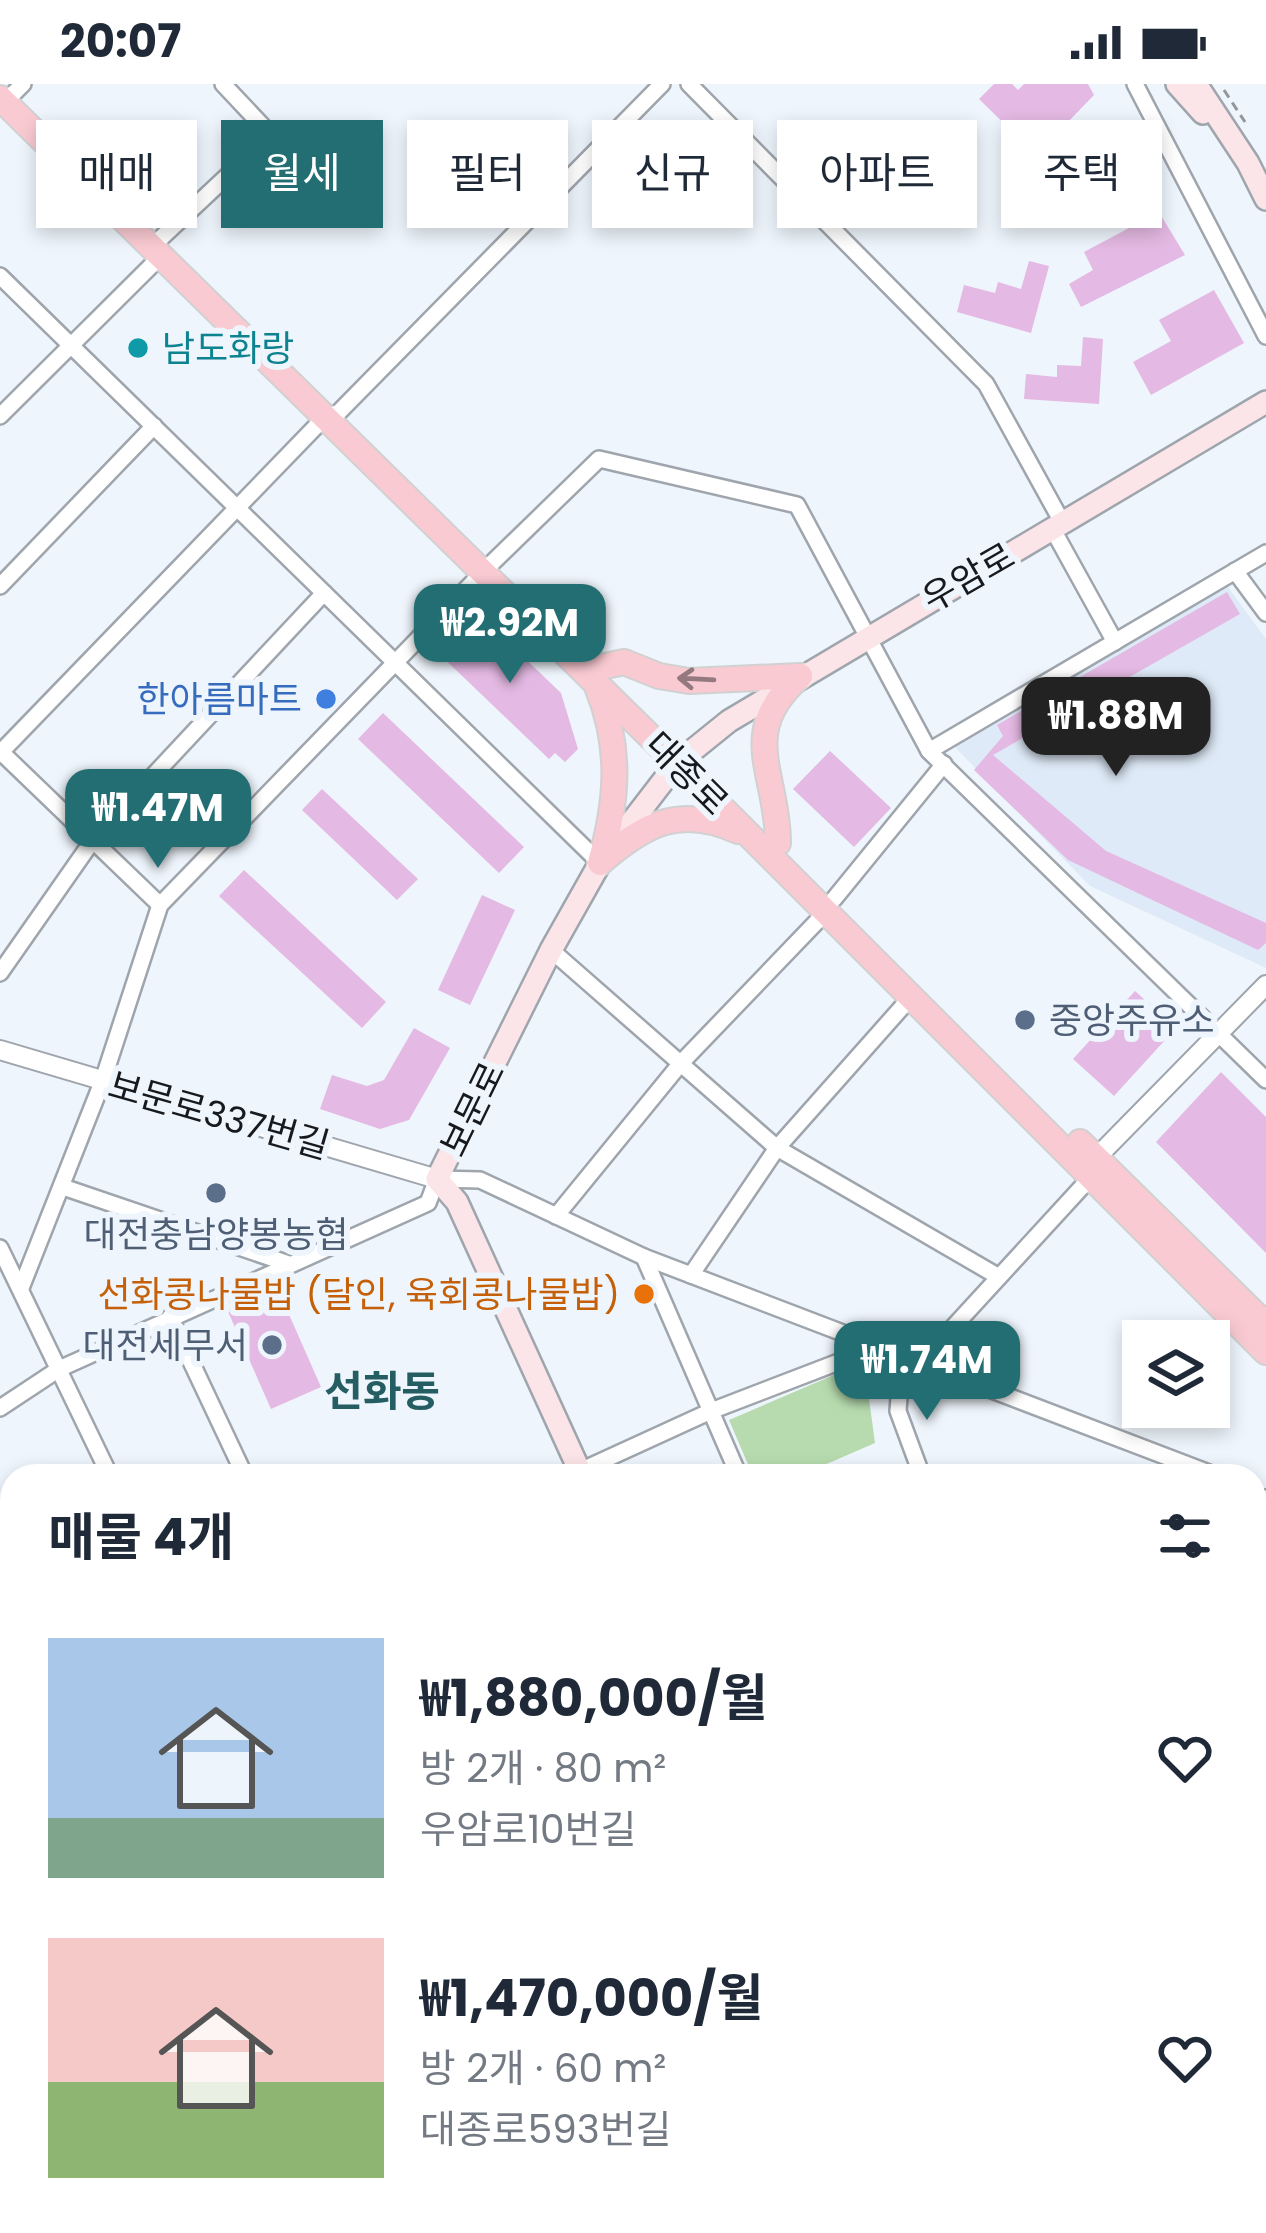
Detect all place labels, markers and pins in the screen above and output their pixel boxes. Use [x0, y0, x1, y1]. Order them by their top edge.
place label: 남도화랑 [162, 323, 294, 374]
marker: 남도화랑 [125, 335, 151, 361]
pin: ₩2.92M [412, 584, 608, 686]
place label: 한아름마트 [136, 674, 302, 725]
pin: ₩1.88M [1018, 677, 1214, 779]
marker: 한아름마트 [313, 686, 339, 712]
pin: ₩1.47M [60, 769, 256, 871]
place label: 중앙주유소 [1049, 995, 1215, 1046]
marker: 중앙주유소 [1012, 1007, 1038, 1033]
marker: 대전충남양봉농협 [203, 1180, 229, 1206]
place label: 대전충남양봉농협 [84, 1209, 348, 1260]
place label: 선화콩나물밥 (달인, 육회콩나물밥) [97, 1269, 620, 1320]
marker: 선화콩나물밥 (달인, 육회콩나물밥) [631, 1281, 657, 1307]
place label: 대전세무서 [82, 1320, 248, 1371]
pin: ₩1.74M [829, 1321, 1025, 1423]
marker: 대전세무서 [259, 1332, 285, 1358]

